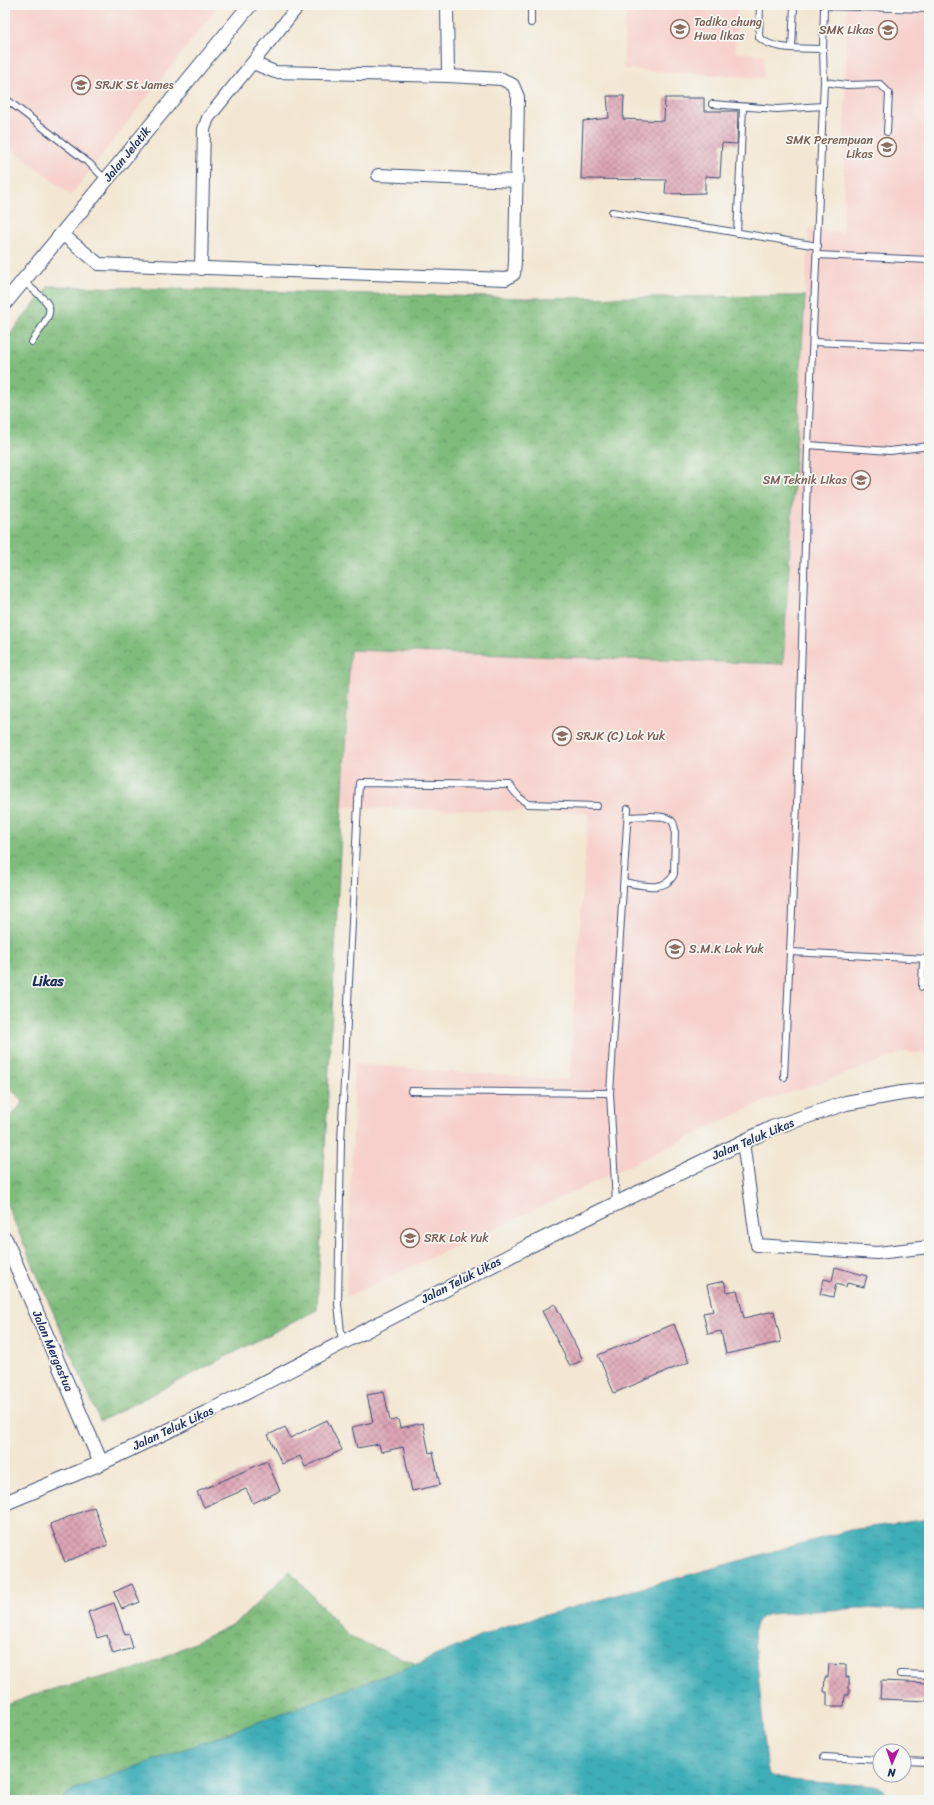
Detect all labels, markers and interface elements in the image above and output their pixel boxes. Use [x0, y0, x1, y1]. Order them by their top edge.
place label: Tadika chung Hwa likas [694, 11, 762, 47]
school or university icon: Tadika chung Hwa likas [669, 18, 691, 40]
place label: SMK Likas [819, 19, 874, 41]
school or university icon: SMK Likas [877, 19, 899, 41]
school or university icon: SRJK St James [70, 74, 92, 96]
place label: SRJK St James [95, 74, 174, 96]
street label: Jalan Jelatik [97, 121, 157, 188]
place label: SMK Perempuan Likas [786, 129, 874, 165]
school or university icon: SMK Perempuan Likas [876, 136, 898, 158]
place label: SM Teknik Likas [763, 469, 847, 491]
school or university icon: SM Teknik Likas [850, 469, 872, 491]
school or university icon: SRJK (C) Lok Yuk [551, 725, 573, 747]
place label: SRJK (C) Lok Yuk [576, 725, 666, 747]
school or university icon: S.M.K Lok Yuk [664, 938, 686, 960]
place label: S.M.K Lok Yuk [689, 938, 764, 960]
district label: Likas [32, 969, 64, 994]
street label: Jalan Teluk Likas [708, 1112, 798, 1167]
school or university icon: SRK Lok Yuk [399, 1227, 421, 1249]
place label: SRK Lok Yuk [424, 1227, 489, 1249]
street label: Jalan Teluk Likas [416, 1250, 505, 1310]
street label: Jalan Mergastua [26, 1306, 80, 1395]
street label: Jalan Teluk Likas [128, 1400, 217, 1457]
north arrow [872, 1743, 912, 1783]
text: N [887, 1763, 897, 1782]

